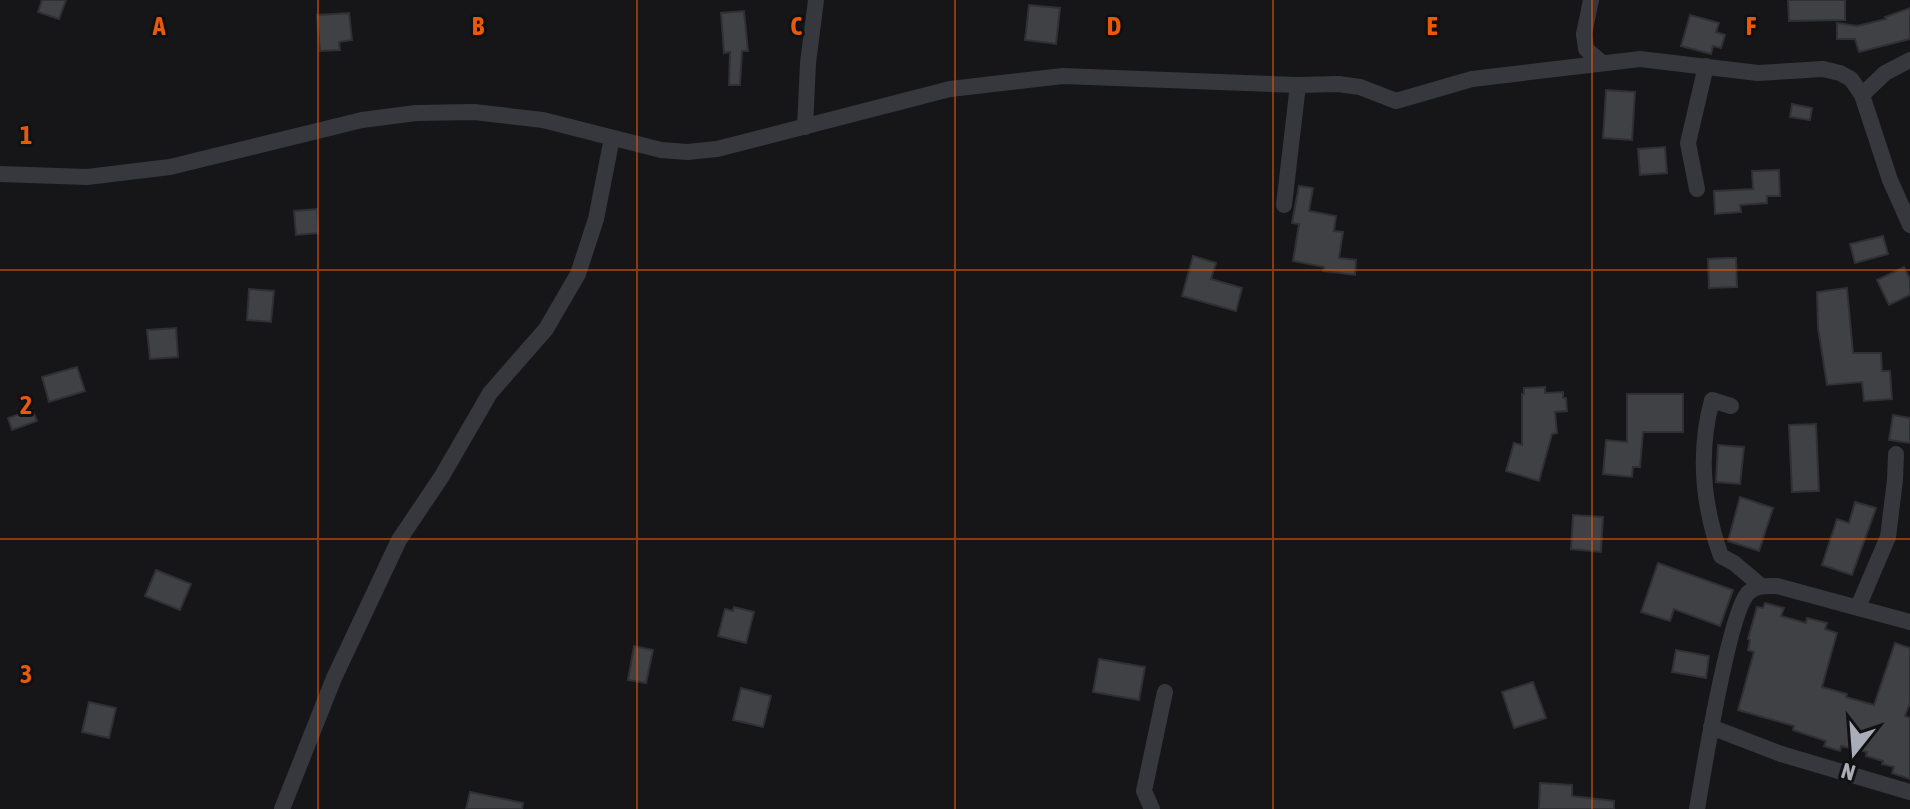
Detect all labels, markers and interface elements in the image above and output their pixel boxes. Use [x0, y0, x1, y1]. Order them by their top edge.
text: A [152, 11, 166, 41]
text: B [472, 11, 485, 41]
text: C [790, 11, 802, 41]
text: D [1107, 11, 1121, 41]
text: E [1426, 11, 1438, 41]
text: F [1746, 11, 1757, 41]
text: 1 [20, 120, 32, 150]
text: 2 [20, 390, 32, 420]
text: 3 [20, 659, 32, 689]
north arrow [1814, 713, 1894, 793]
text: N [1838, 758, 1858, 786]

